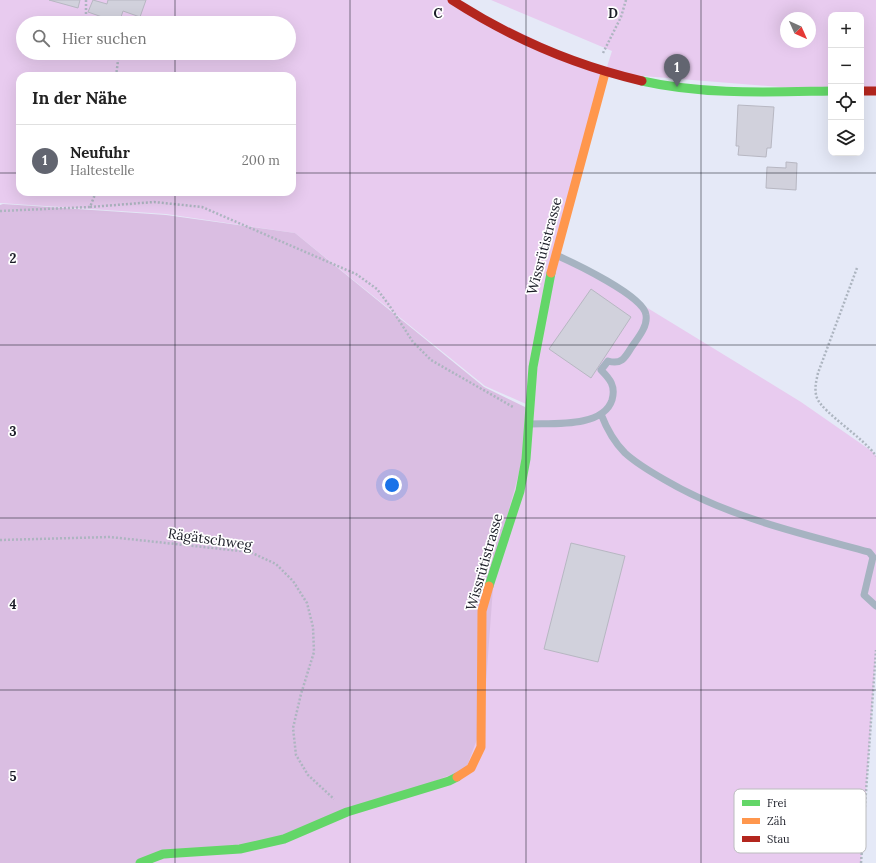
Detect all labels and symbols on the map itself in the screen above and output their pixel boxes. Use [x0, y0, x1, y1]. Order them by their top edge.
text: C [434, 5, 443, 22]
text: D [608, 5, 618, 22]
north arrow [780, 12, 816, 48]
pin: 1 [664, 54, 690, 87]
street label: Wissrütistrasse [522, 195, 566, 297]
text: 2 [10, 250, 17, 267]
text: 3 [9, 423, 17, 440]
your location [382, 475, 402, 495]
street label: Wissrütistrasse [462, 511, 507, 613]
street label: Rägätschweg [167, 524, 254, 554]
text: 4 [9, 596, 17, 613]
text: 5 [9, 768, 17, 785]
legend [734, 789, 866, 853]
text: Frei [767, 796, 787, 810]
text: Zäh [767, 814, 786, 828]
text: Stau [767, 832, 790, 846]

